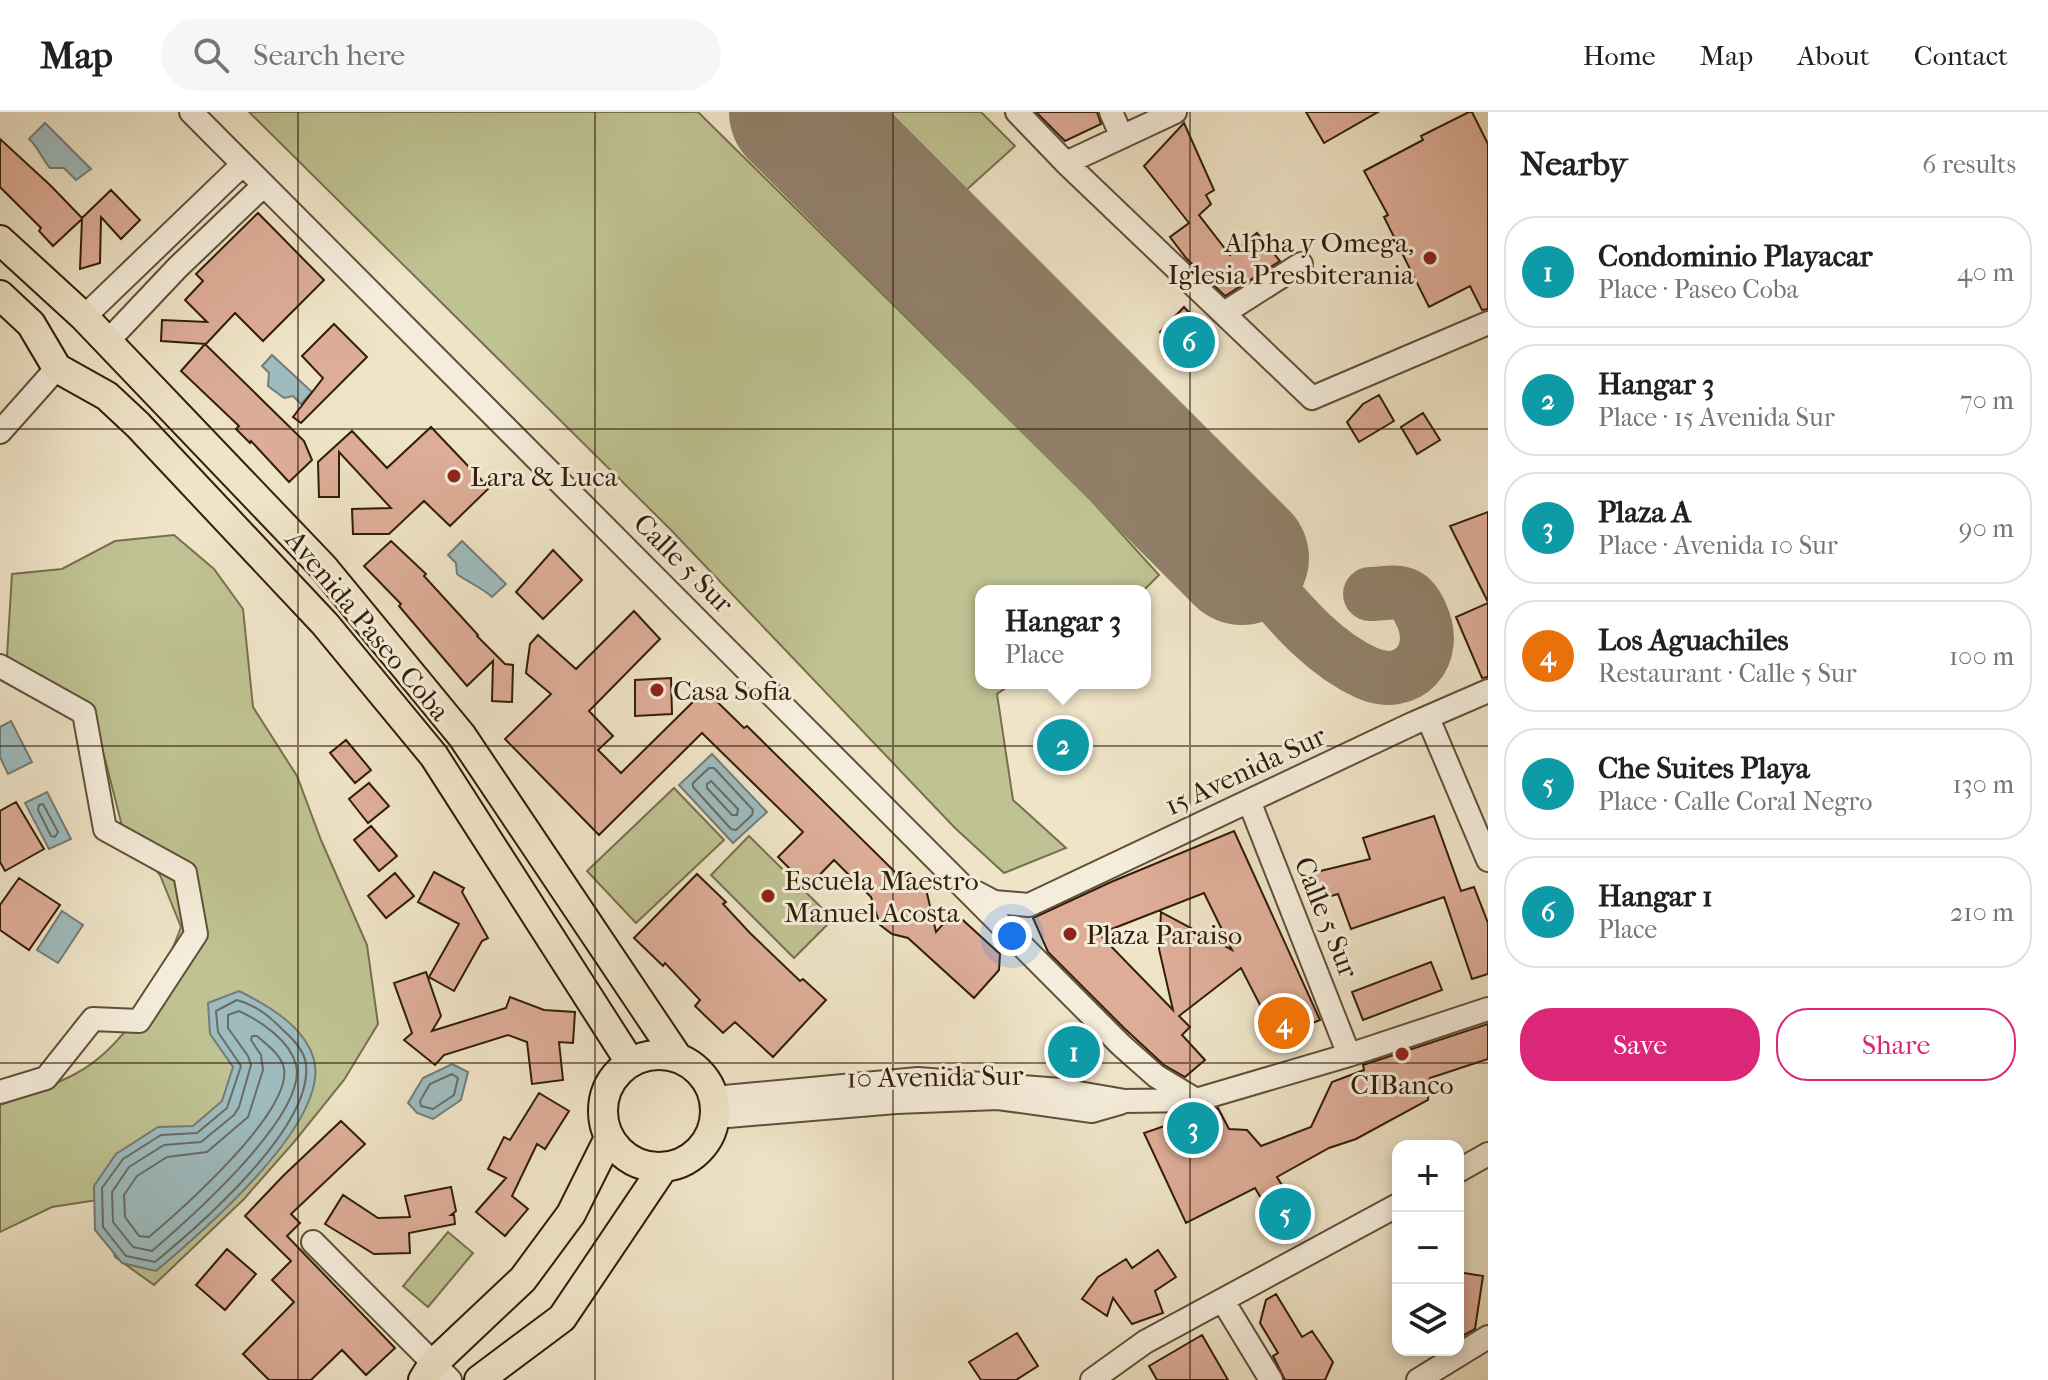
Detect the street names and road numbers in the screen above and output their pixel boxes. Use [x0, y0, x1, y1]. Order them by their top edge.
street label: Calle 5 Sur [627, 507, 740, 620]
street label: Avenida Paseo Coba [278, 523, 457, 728]
street label: 15 Avenida Sur [1160, 719, 1331, 822]
street label: Calle 5 Sur [1287, 852, 1366, 982]
street label: 10 Avenida Sur [846, 1058, 1024, 1095]

